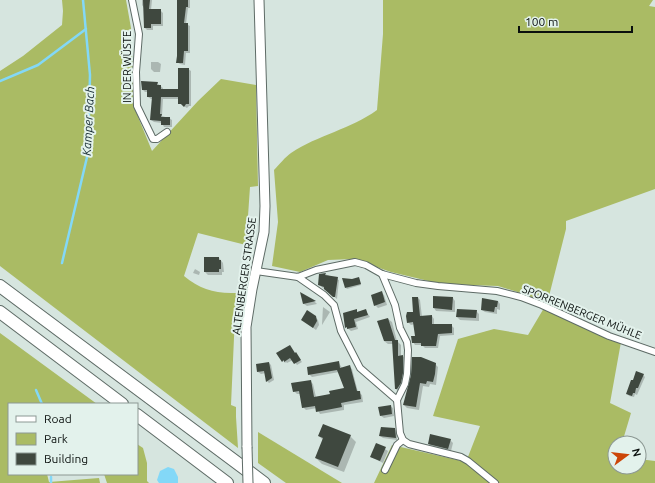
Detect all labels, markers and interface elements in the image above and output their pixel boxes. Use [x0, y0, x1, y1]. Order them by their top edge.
scale bar [519, 8, 632, 34]
text: 100 m [525, 15, 558, 28]
street label: IN DER WÜSTE [121, 31, 133, 103]
water label: Kamper Bach [80, 86, 96, 156]
street label: ALTENBERGER STRASSE [230, 216, 258, 336]
street label: SPORRENBERGER MÜHLE [520, 282, 644, 342]
legend [8, 403, 138, 475]
text: Road [44, 412, 72, 425]
text: Park [44, 432, 68, 445]
north arrow [607, 435, 647, 475]
text: N [630, 447, 644, 458]
text: Building [44, 452, 88, 465]

